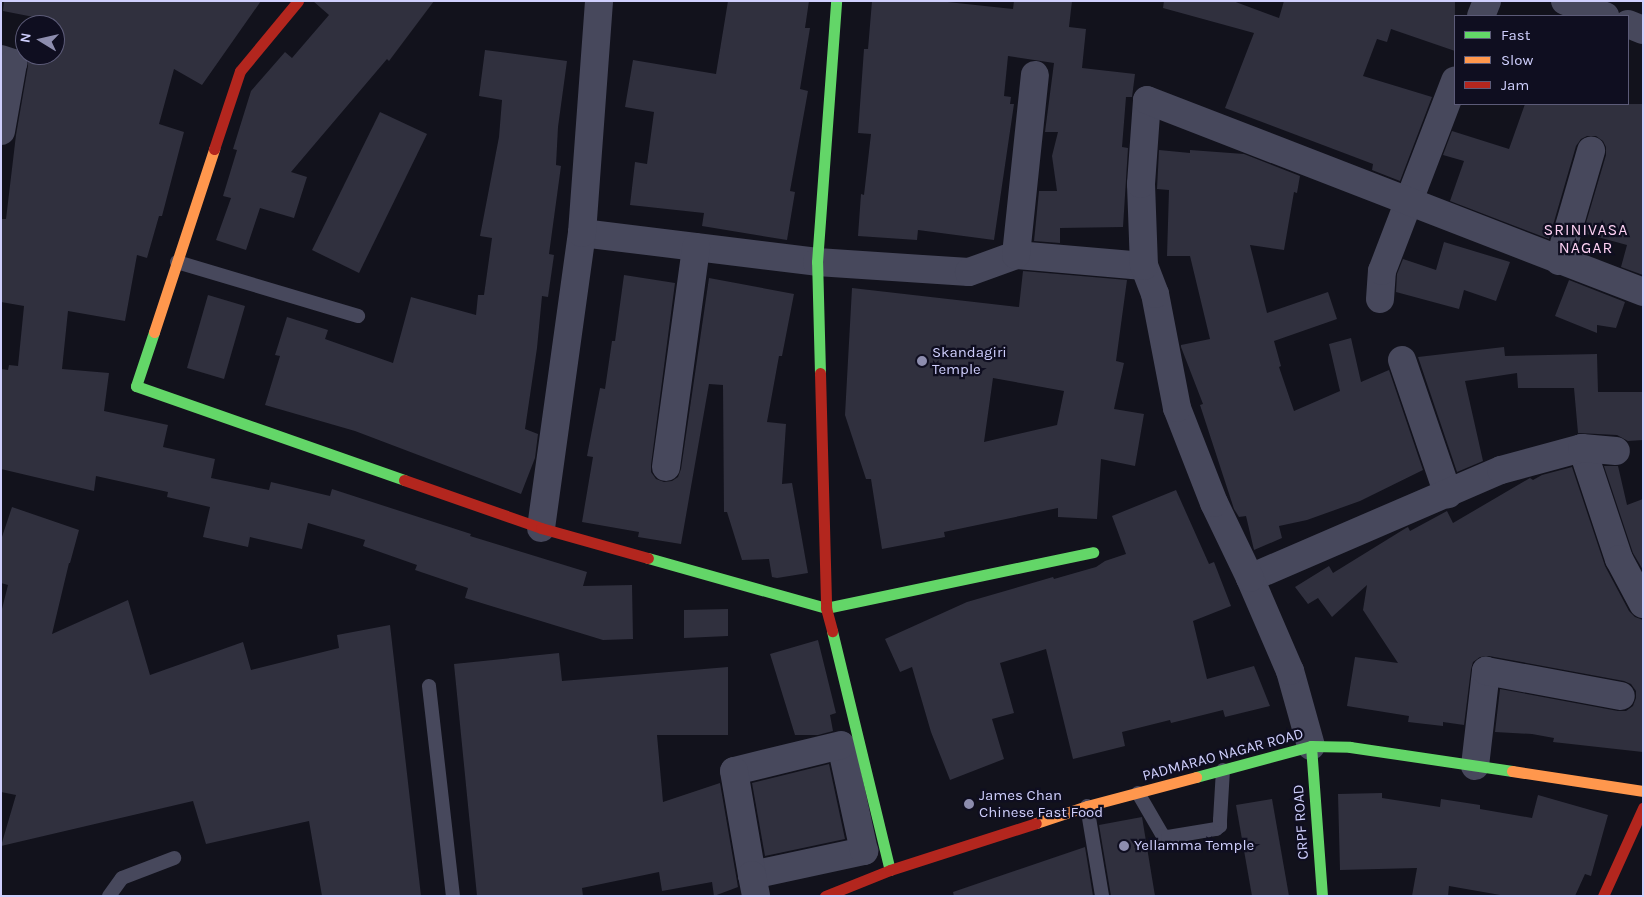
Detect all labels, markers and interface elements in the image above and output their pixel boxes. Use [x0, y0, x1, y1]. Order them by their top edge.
north arrow [15, 15, 65, 65]
legend [1454, 15, 1629, 105]
text: Fast [1501, 26, 1530, 44]
text: N [16, 31, 35, 44]
text: Slow [1501, 51, 1533, 69]
text: Jam [1501, 76, 1529, 94]
district label: SRINIVASA NAGAR [1542, 220, 1630, 258]
place label: Skandagiri Temple [932, 343, 1007, 378]
marker: Skandagiri Temple [916, 355, 928, 367]
street label: PADMARAO NAGAR ROAD [1141, 725, 1305, 785]
street label: CRPF ROAD [1289, 784, 1313, 860]
place label: James Chan Chinese Fast Food [979, 786, 1103, 821]
marker: James Chan Chinese Fast Food [963, 798, 975, 810]
place label: Yellamma Temple [1134, 837, 1254, 855]
marker: Yellamma Temple [1118, 840, 1130, 852]

